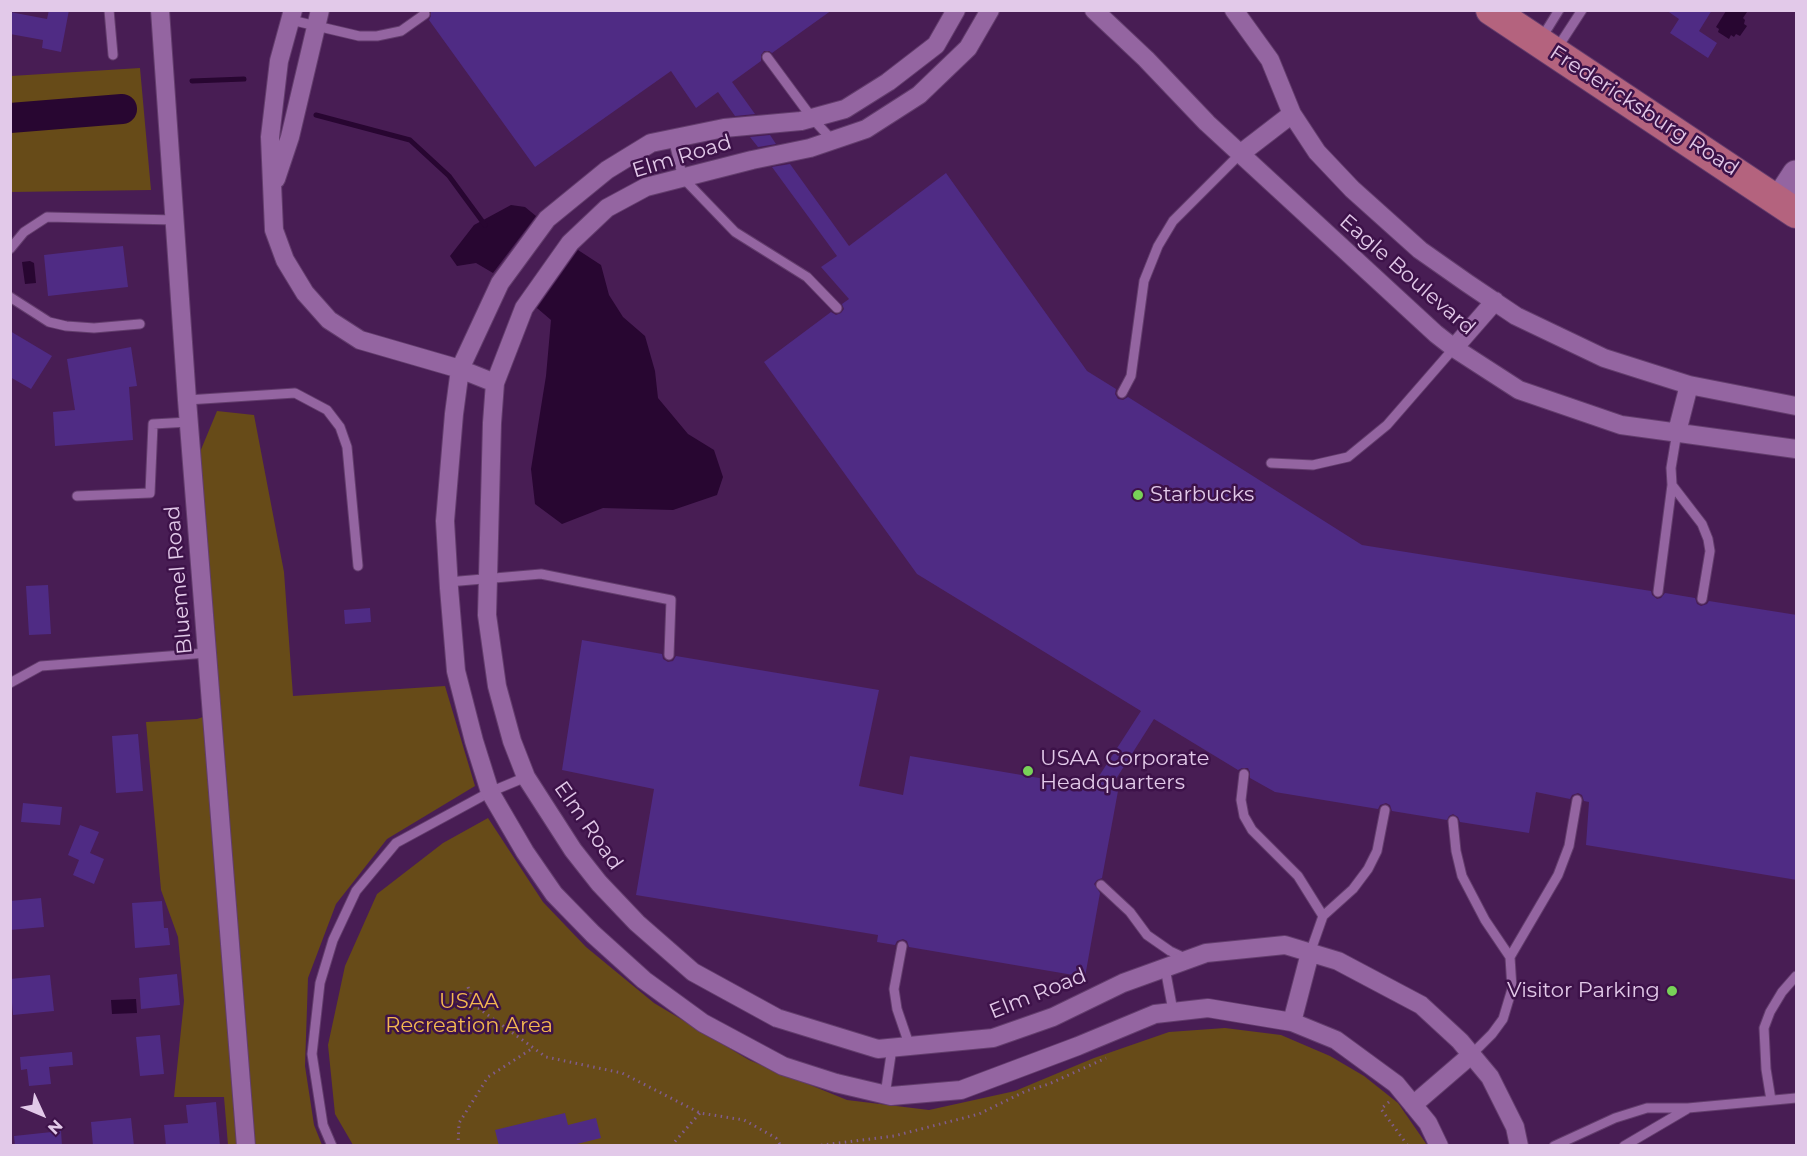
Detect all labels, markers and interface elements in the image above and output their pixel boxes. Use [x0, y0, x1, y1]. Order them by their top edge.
street label: Fredericksburg Road [1545, 40, 1743, 182]
street label: Elm Road [629, 130, 735, 184]
street label: Eagle Boulevard [1334, 209, 1480, 341]
place label: Starbucks [1150, 482, 1254, 508]
marker: Starbucks [1131, 488, 1145, 502]
street label: Bluemel Road [160, 505, 198, 655]
place label: USAA Corporate Headquarters [1040, 746, 1209, 796]
marker: USAA Corporate Headquarters [1021, 764, 1035, 778]
street label: Elm Road [548, 777, 628, 875]
street label: Elm Road [986, 963, 1090, 1025]
place label: Visitor Parking [1507, 978, 1660, 1004]
marker: Visitor Parking [1665, 984, 1679, 998]
park label: USAA Recreation Area [385, 989, 553, 1039]
north arrow [12, 1084, 72, 1144]
text: N [44, 1116, 67, 1138]

